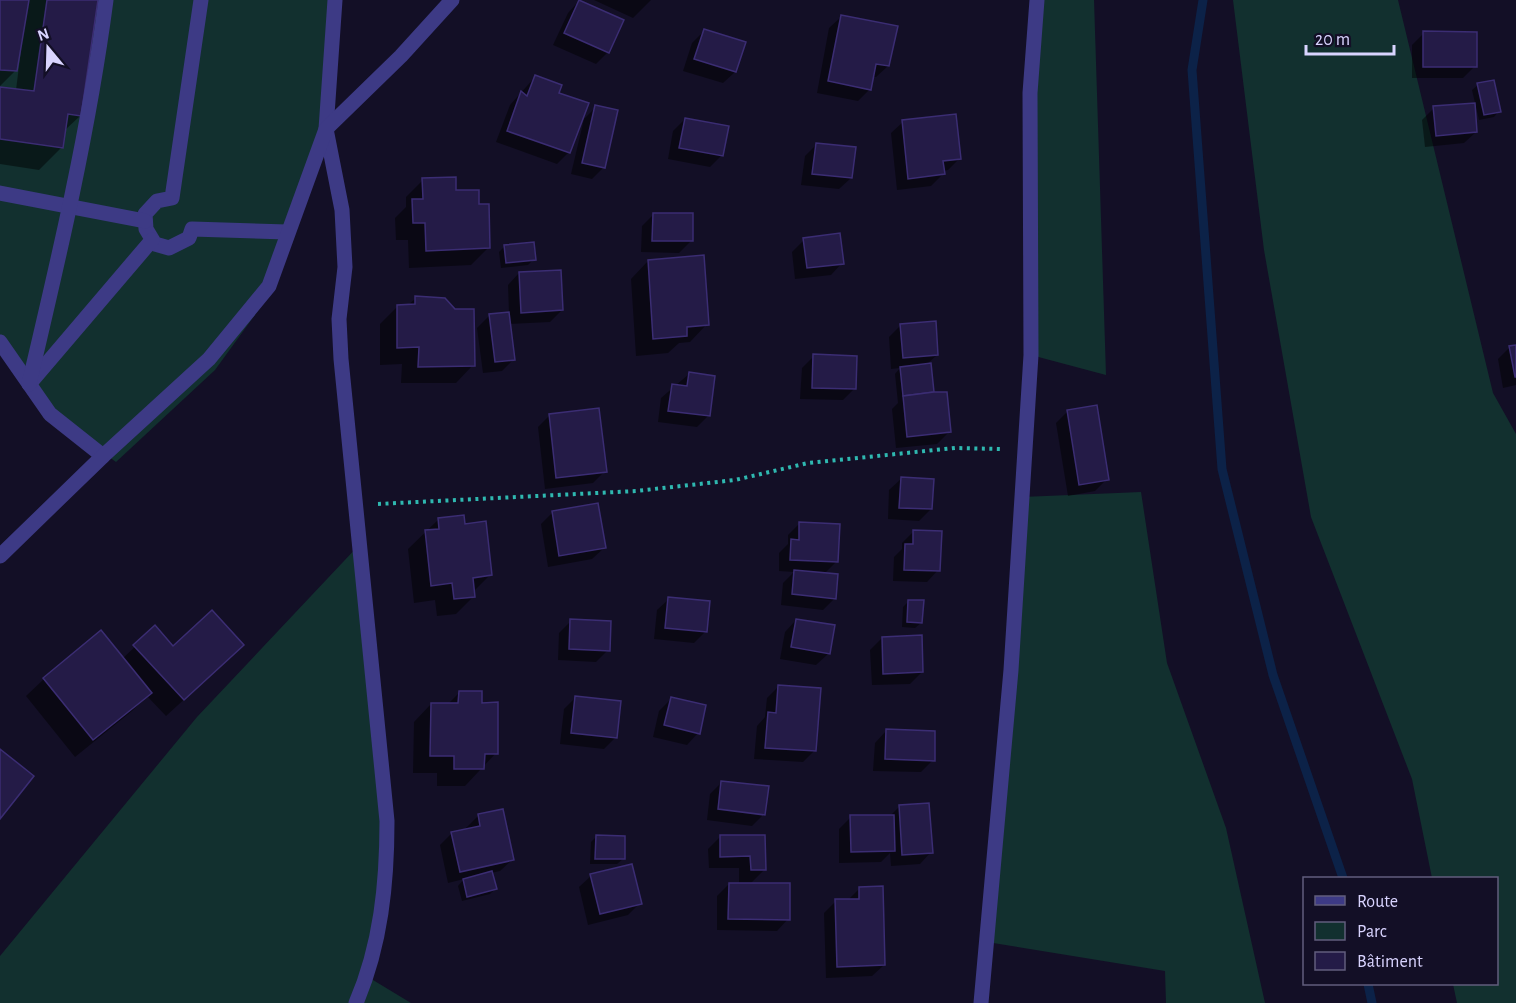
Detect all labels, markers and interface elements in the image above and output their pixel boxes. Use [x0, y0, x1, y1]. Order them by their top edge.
north arrow [18, 18, 78, 78]
scale bar [1306, 18, 1394, 56]
text: N [36, 25, 51, 44]
text: 20 m [1315, 31, 1350, 49]
legend [1303, 877, 1498, 985]
text: Route [1357, 893, 1398, 911]
text: Parc [1357, 923, 1387, 941]
text: Bâtiment [1357, 953, 1423, 971]

